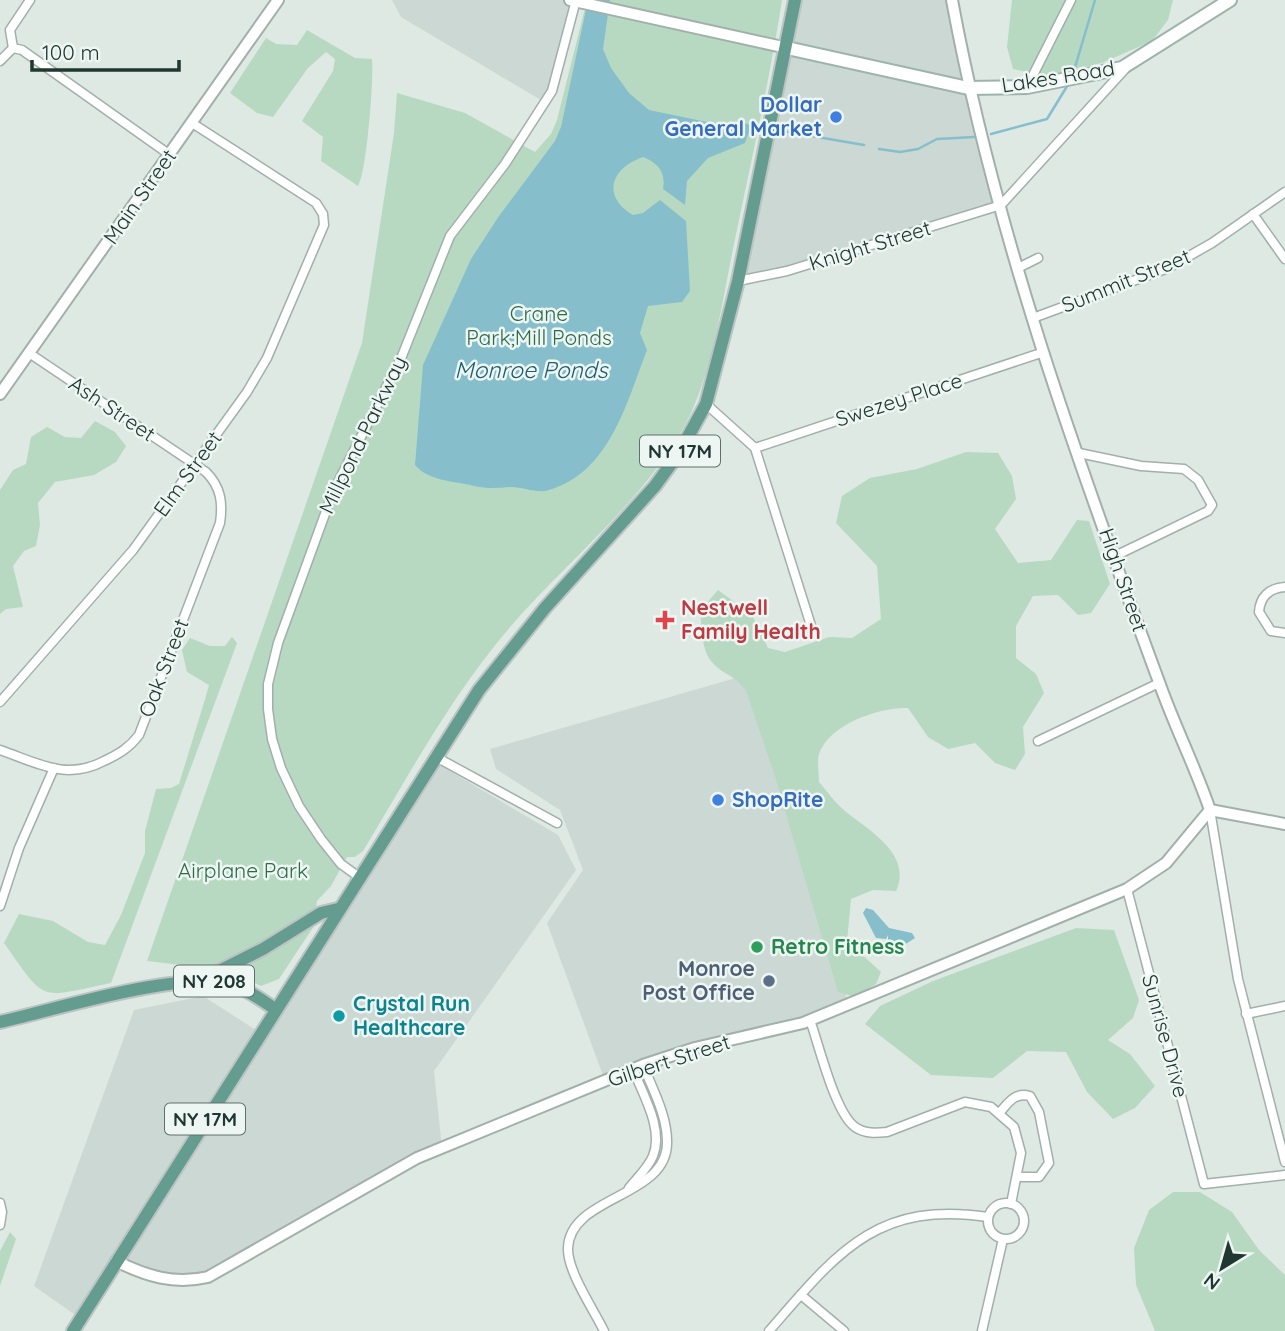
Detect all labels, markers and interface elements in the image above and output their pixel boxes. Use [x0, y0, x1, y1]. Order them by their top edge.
scale bar [32, 28, 178, 72]
text: 100 m [42, 39, 100, 65]
street label: Lakes Road [999, 54, 1116, 98]
place label: Dollar General Market [665, 91, 822, 141]
marker: Dollar General Market [828, 109, 844, 125]
street label: Main Street [97, 144, 181, 249]
street label: Knight Street [806, 214, 934, 276]
street label: Summit Street [1057, 242, 1194, 318]
park label: Crane Park;Mill Ponds [466, 300, 612, 350]
street label: Millpond Parkway [313, 351, 412, 518]
water label: Monroe Ponds [454, 355, 610, 384]
street label: Swezey Place [832, 366, 965, 432]
street label: Ash Street [64, 370, 161, 446]
street label: Elm Street [148, 426, 227, 521]
road number: NY 17M [640, 436, 720, 466]
street label: High Street [1094, 524, 1154, 635]
place label: Nestwell Family Health [681, 594, 821, 644]
marker: Nestwell Family Health [655, 610, 675, 630]
street label: Oak Street [132, 615, 194, 720]
place label: ShopRite [732, 786, 823, 812]
marker: ShopRite [710, 792, 726, 808]
park label: Airplane Park [178, 857, 308, 883]
place label: Retro Fitness [771, 933, 904, 959]
marker: Retro Fitness [749, 939, 765, 955]
place label: Monroe Post Office [642, 955, 755, 1005]
road number: NY 208 [174, 965, 254, 996]
street label: Sunrise Drive [1137, 971, 1195, 1100]
marker: Monroe Post Office [761, 973, 777, 989]
place label: Crystal Run Healthcare [353, 990, 470, 1040]
marker: Crystal Run Healthcare [331, 1008, 347, 1024]
street label: Gilbert Street [604, 1028, 733, 1092]
road number: NY 17M [165, 1104, 245, 1134]
north arrow [1187, 1233, 1257, 1303]
text: N [1199, 1268, 1225, 1295]

